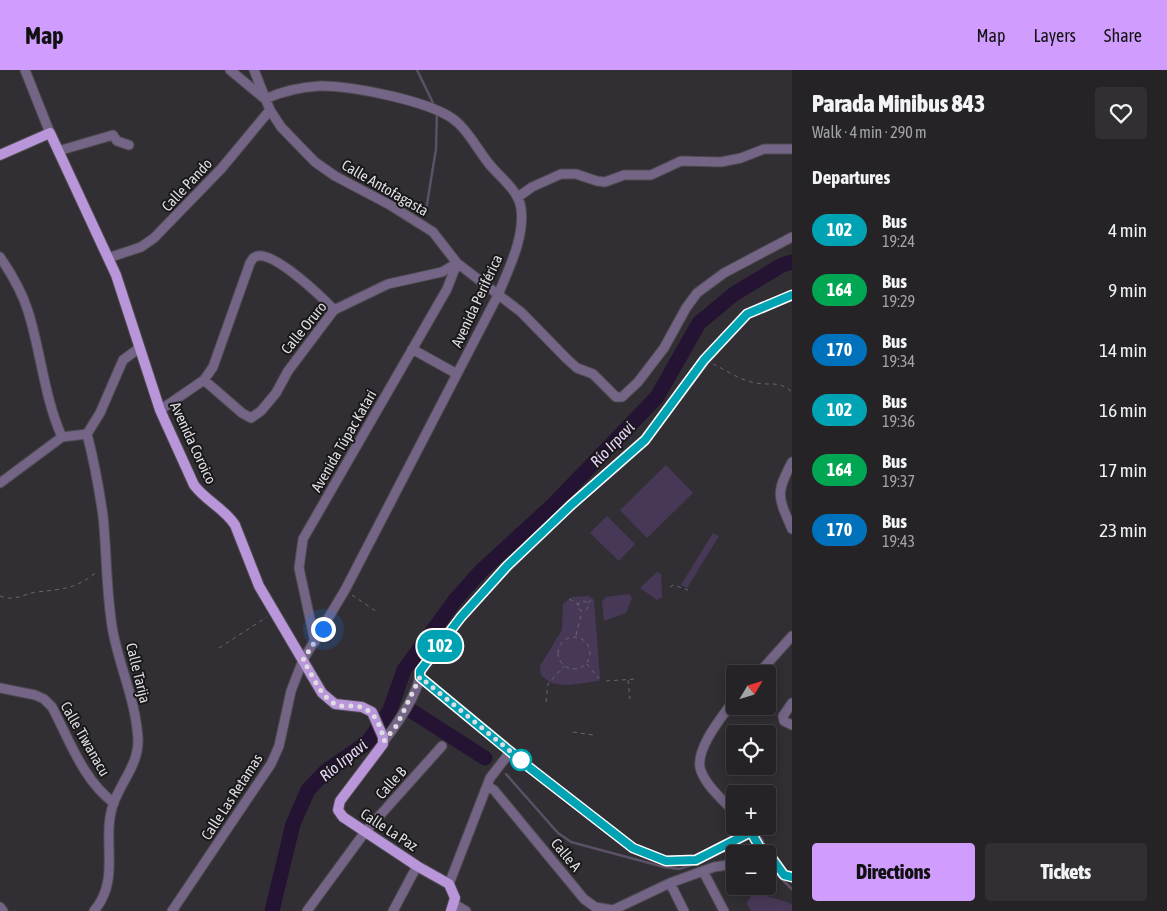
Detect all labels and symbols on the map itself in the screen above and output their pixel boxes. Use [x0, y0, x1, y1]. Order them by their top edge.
street label: Calle Pando [158, 155, 215, 215]
street label: Calle Antofagasta [339, 156, 432, 219]
street label: Avenida Periférica [448, 252, 505, 350]
street label: Calle Oruro [277, 298, 330, 357]
street label: Avenida Túpac Katari [307, 387, 380, 495]
street label: Avenida Coroico [167, 399, 220, 486]
water label: Río Irpavi [586, 418, 639, 471]
your location [311, 617, 336, 642]
line badge: 102 [411, 630, 469, 662]
street label: Calle Tarija [123, 641, 154, 705]
north arrow [726, 665, 776, 715]
street label: Calle Tiwanacu [57, 699, 114, 779]
water label: Río Irpavi [316, 735, 371, 785]
unlabelled marker [510, 749, 532, 771]
street label: Calle Las Retamas [197, 750, 266, 843]
street label: Calle B [372, 763, 409, 802]
street label: Calle La Paz [358, 805, 422, 855]
street label: Calle A [548, 835, 585, 875]

